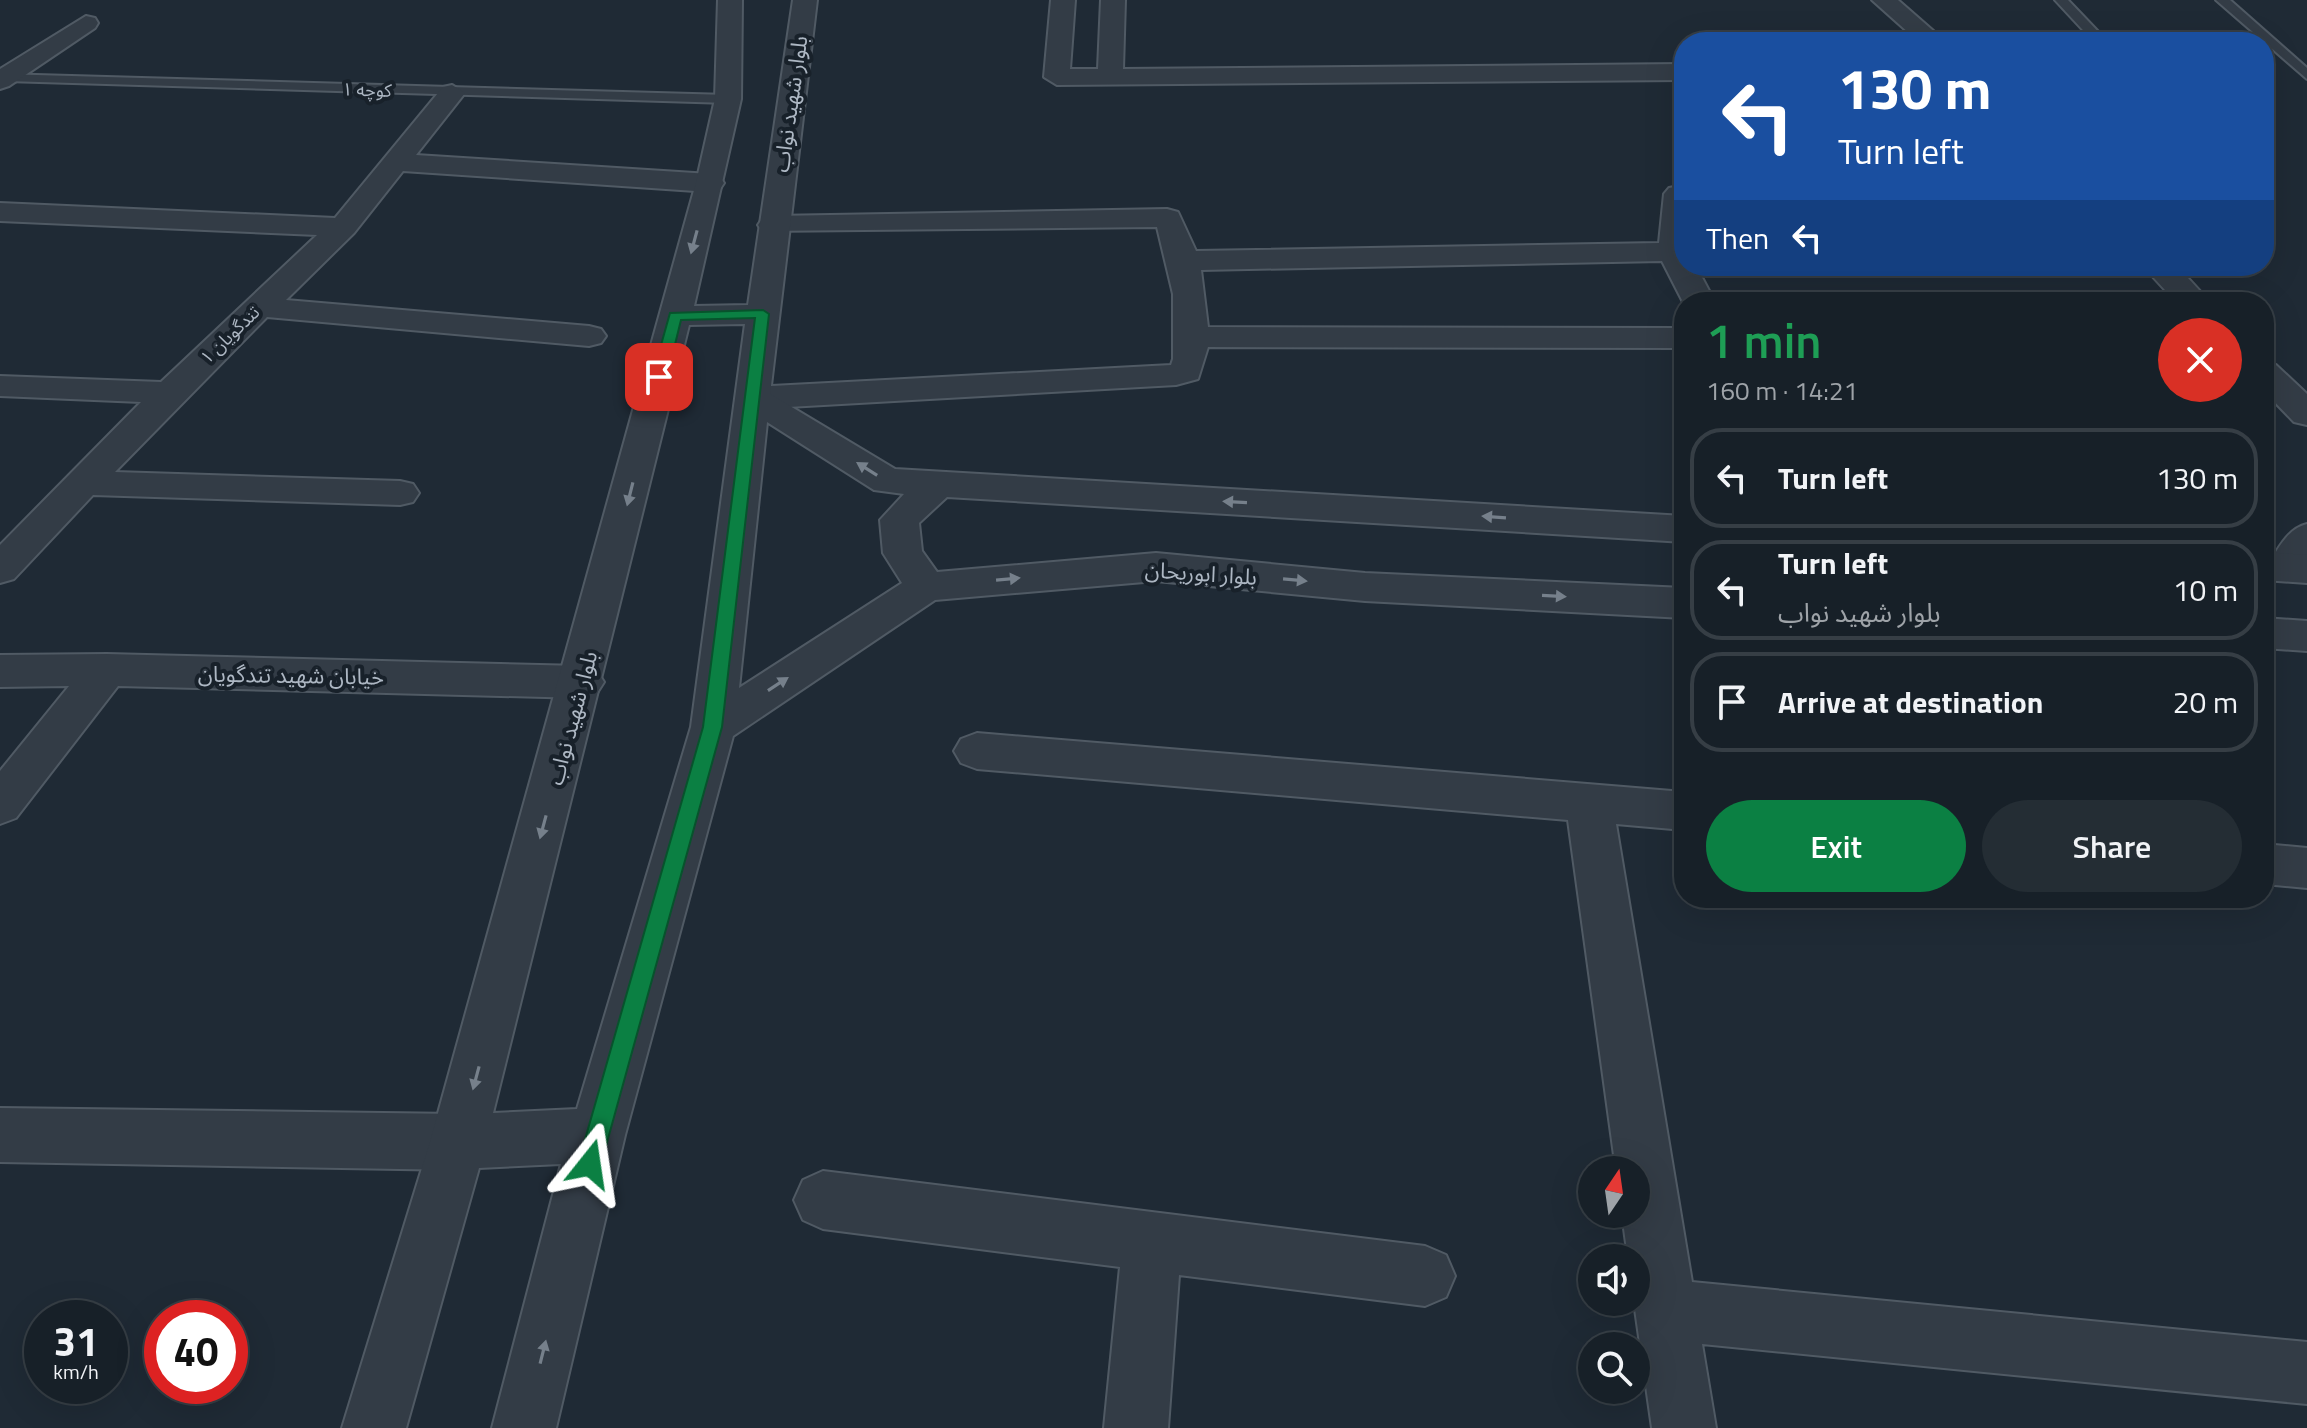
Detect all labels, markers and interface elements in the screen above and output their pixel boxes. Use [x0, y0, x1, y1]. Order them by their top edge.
street label: بلوار شهید نواب [764, 34, 816, 174]
text: 130 m [1838, 46, 1991, 131]
icon: left [1706, 64, 1810, 168]
street label: کوچه ۱ [342, 75, 393, 104]
text: Turn left [1838, 123, 1964, 178]
text: Then [1706, 215, 1769, 261]
icon: left [1785, 216, 1829, 260]
one-way arrow [688, 230, 700, 255]
street label: تندگویان ۱ [194, 299, 266, 370]
text: 1 min [1706, 304, 1821, 377]
button: close [2158, 318, 2242, 402]
pin [625, 343, 693, 411]
icon: arrive [637, 355, 681, 399]
text: 160 m · 14:21 [1706, 371, 1858, 410]
text: Turn left [1778, 455, 1888, 501]
text: 130 m [2156, 455, 2238, 501]
icon: left [1710, 456, 1754, 500]
one-way arrow [856, 462, 878, 476]
one-way arrow [623, 481, 635, 506]
one-way arrow [1222, 495, 1247, 508]
one-way arrow [1481, 511, 1506, 524]
text: Turn left [1778, 540, 1888, 586]
street label: بلوار ابوریحان [1144, 552, 1258, 594]
text: 10 m [2173, 567, 2238, 613]
icon: left [1710, 568, 1754, 612]
one-way arrow [996, 573, 1021, 586]
one-way arrow [1283, 574, 1308, 587]
one-way arrow [1542, 590, 1567, 603]
text: بلوار شهید نواب [1778, 593, 1941, 632]
street label: بلوار شهید نواب [538, 647, 606, 789]
street label: خیابان شهید تندگویان [198, 656, 384, 694]
one-way arrow [767, 677, 788, 692]
text: Arrive at destination [1778, 679, 2043, 725]
text: 20 m [2173, 679, 2238, 725]
icon: arrive [1710, 680, 1754, 724]
button: Exit [1706, 800, 1966, 892]
button: Share [1982, 800, 2242, 892]
one-way arrow [536, 815, 549, 839]
one-way arrow [469, 1065, 481, 1090]
position arrow [548, 1122, 632, 1206]
north arrow [1578, 1156, 1650, 1228]
map controls [1578, 1156, 1650, 1404]
button: sound [1578, 1244, 1650, 1316]
speed limit sign: 40 [144, 1300, 248, 1404]
text: 31 [54, 1311, 98, 1372]
button: search [1578, 1332, 1650, 1404]
one-way arrow [537, 1340, 549, 1365]
text: km/h [53, 1356, 99, 1387]

